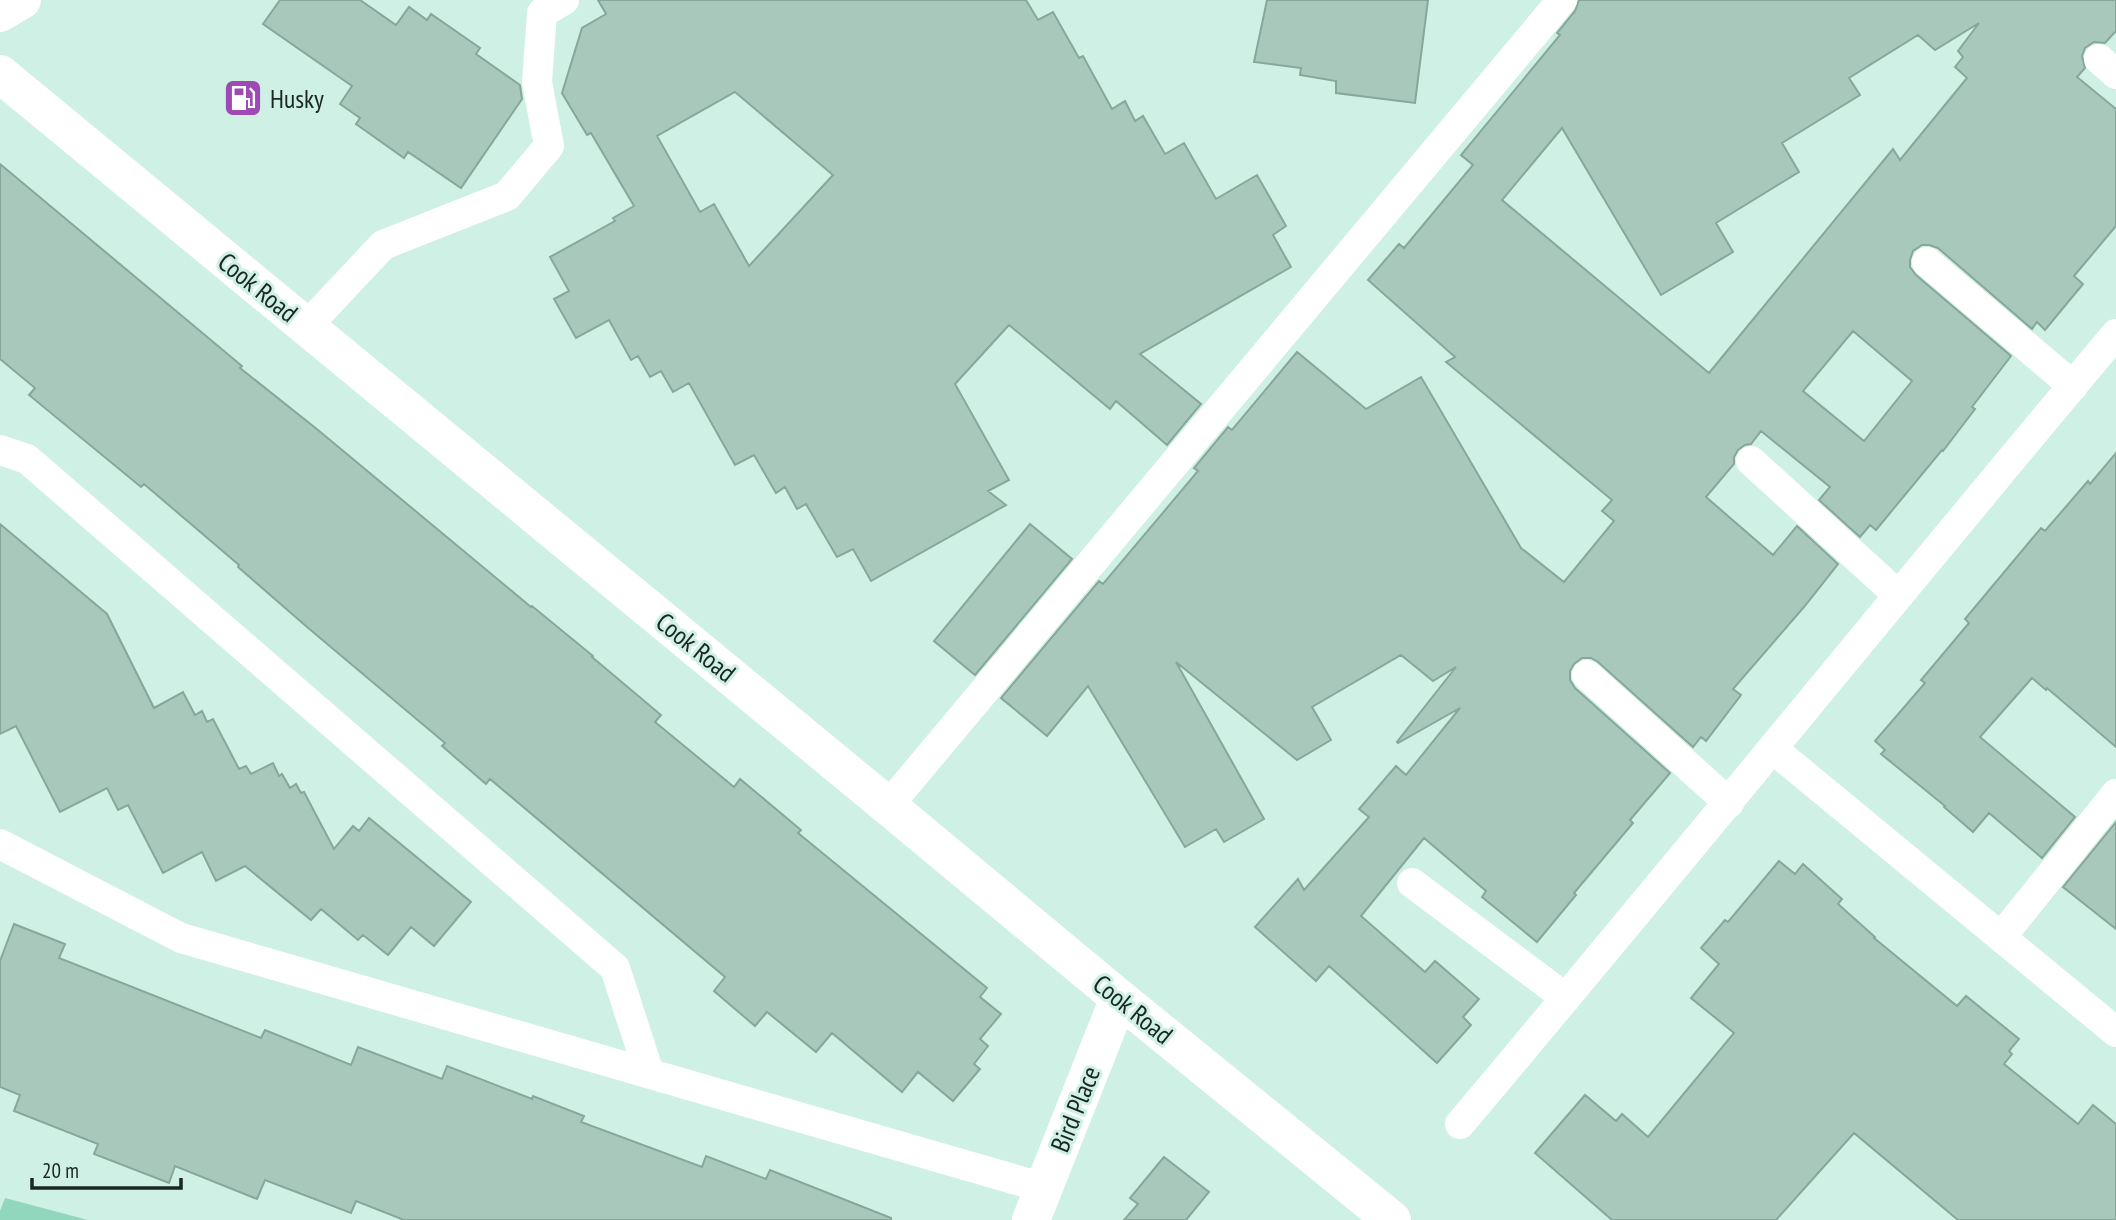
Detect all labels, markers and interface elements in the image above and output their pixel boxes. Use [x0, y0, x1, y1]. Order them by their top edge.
fuel station icon: Husky [222, 77, 264, 119]
place label: Husky [270, 82, 324, 115]
street label: Cook Road [211, 245, 305, 329]
street label: Cook Road [649, 605, 743, 689]
street label: Cook Road [1086, 967, 1180, 1051]
street label: Bird Place [1043, 1061, 1107, 1157]
scale bar [32, 1146, 180, 1190]
text: 20 m [42, 1157, 79, 1184]

